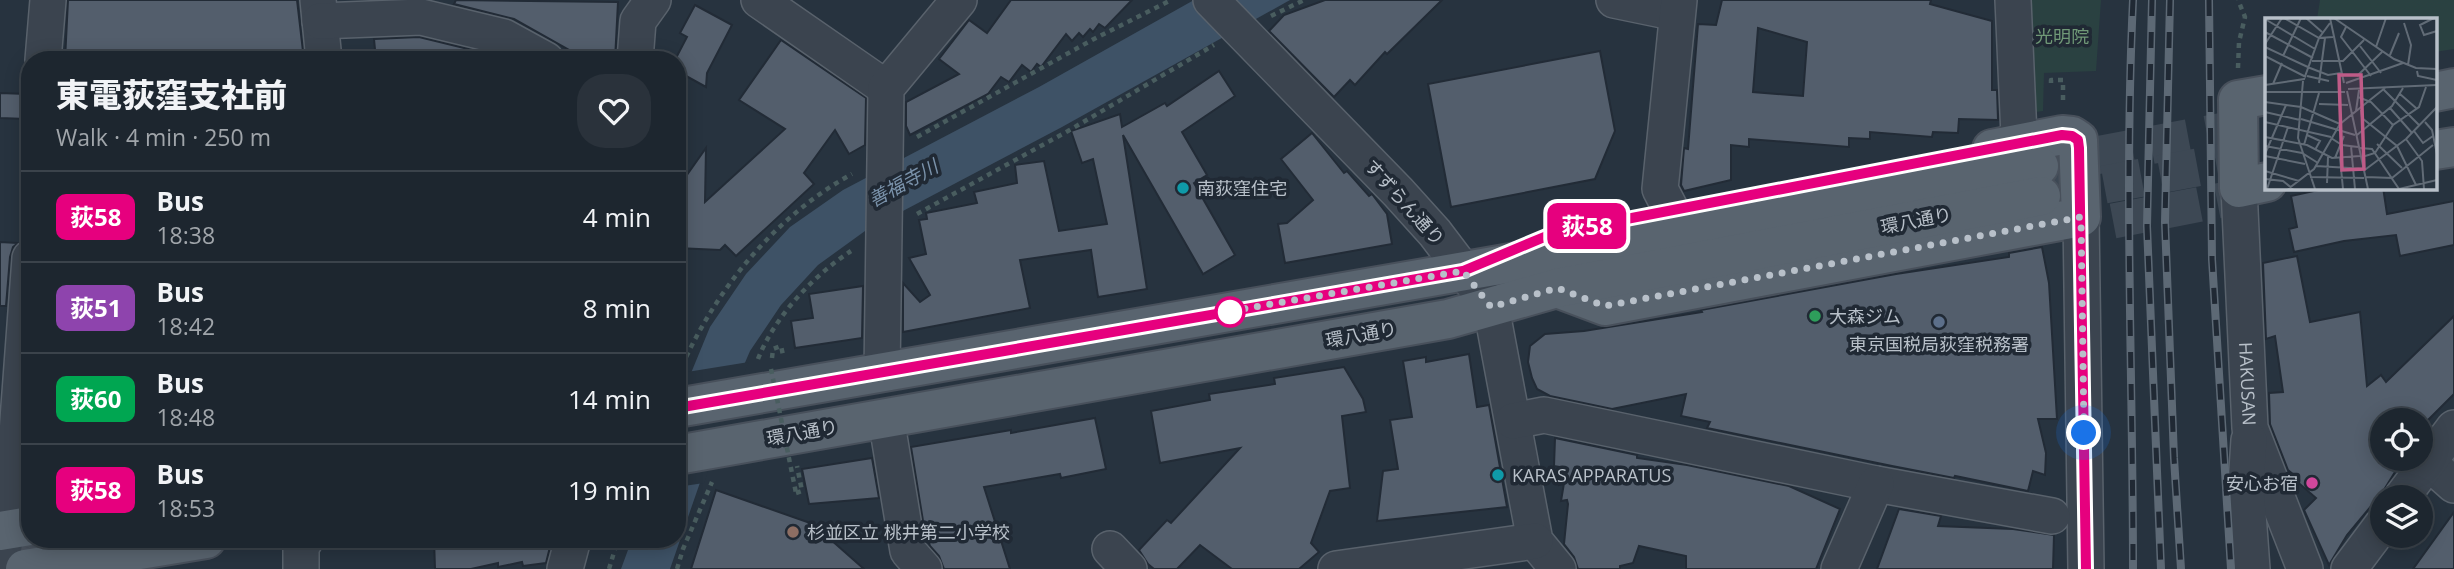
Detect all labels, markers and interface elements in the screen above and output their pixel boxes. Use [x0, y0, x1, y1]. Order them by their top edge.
inset map [2265, 18, 2436, 189]
park label: 光明院 [2035, 24, 2089, 48]
text: 東電荻窪支社前 [56, 72, 287, 117]
button: heart [577, 74, 651, 148]
text: Walk · 4 min · 250 m [56, 121, 271, 153]
water label: 善福寺川 [863, 152, 944, 213]
street label: すずらん通り [1360, 154, 1450, 250]
place label: 南荻窪住宅 [1197, 176, 1287, 200]
marker: 南荻窪住宅 [1175, 180, 1191, 196]
text: Bus [156, 183, 204, 219]
text: 4 min [583, 199, 651, 235]
text: 荻58 [70, 200, 121, 233]
street label: 環八通り [1878, 201, 1954, 239]
line badge: 荻58 [1547, 203, 1627, 249]
text: 荻58 [1561, 209, 1613, 242]
text: 18:38 [156, 219, 215, 251]
text: Bus [156, 274, 204, 310]
text: 8 min [583, 290, 651, 326]
text: 荻51 [70, 291, 121, 324]
unlabelled marker [1215, 297, 1245, 327]
place label: 大森ジム [1829, 304, 1901, 328]
marker: 大森ジム [1807, 308, 1823, 324]
text: 18:42 [156, 310, 215, 342]
marker: 東京国税局荻窪税務署 [1931, 314, 1947, 330]
street label: 環八通り [1323, 316, 1399, 352]
place label: 東京国税局荻窪税務署 [1849, 332, 2029, 356]
street label: HAKUSAN [2234, 341, 2262, 426]
text: Bus [156, 365, 204, 401]
text: 14 min [568, 381, 651, 417]
text: 荻60 [70, 382, 121, 415]
text: 18:48 [156, 401, 215, 433]
map controls [2370, 408, 2433, 548]
button: locate [2370, 408, 2433, 471]
street label: 環八通り [764, 414, 840, 450]
your location [2066, 415, 2101, 450]
text: Bus [156, 456, 204, 492]
place label: KARAS APPARATUS [1512, 463, 1671, 487]
marker: KARAS APPARATUS [1490, 467, 1506, 483]
place label: 安心お宿 [2226, 471, 2298, 495]
text: 19 min [568, 472, 651, 508]
text: 荻58 [70, 473, 121, 506]
marker: 安心お宿 [2304, 475, 2320, 491]
button: layers [2370, 485, 2433, 548]
text: 18:53 [156, 492, 215, 524]
place label: 杉並区立 桃井第二小学校 [807, 520, 1010, 544]
marker: 杉並区立 桃井第二小学校 [785, 524, 801, 540]

